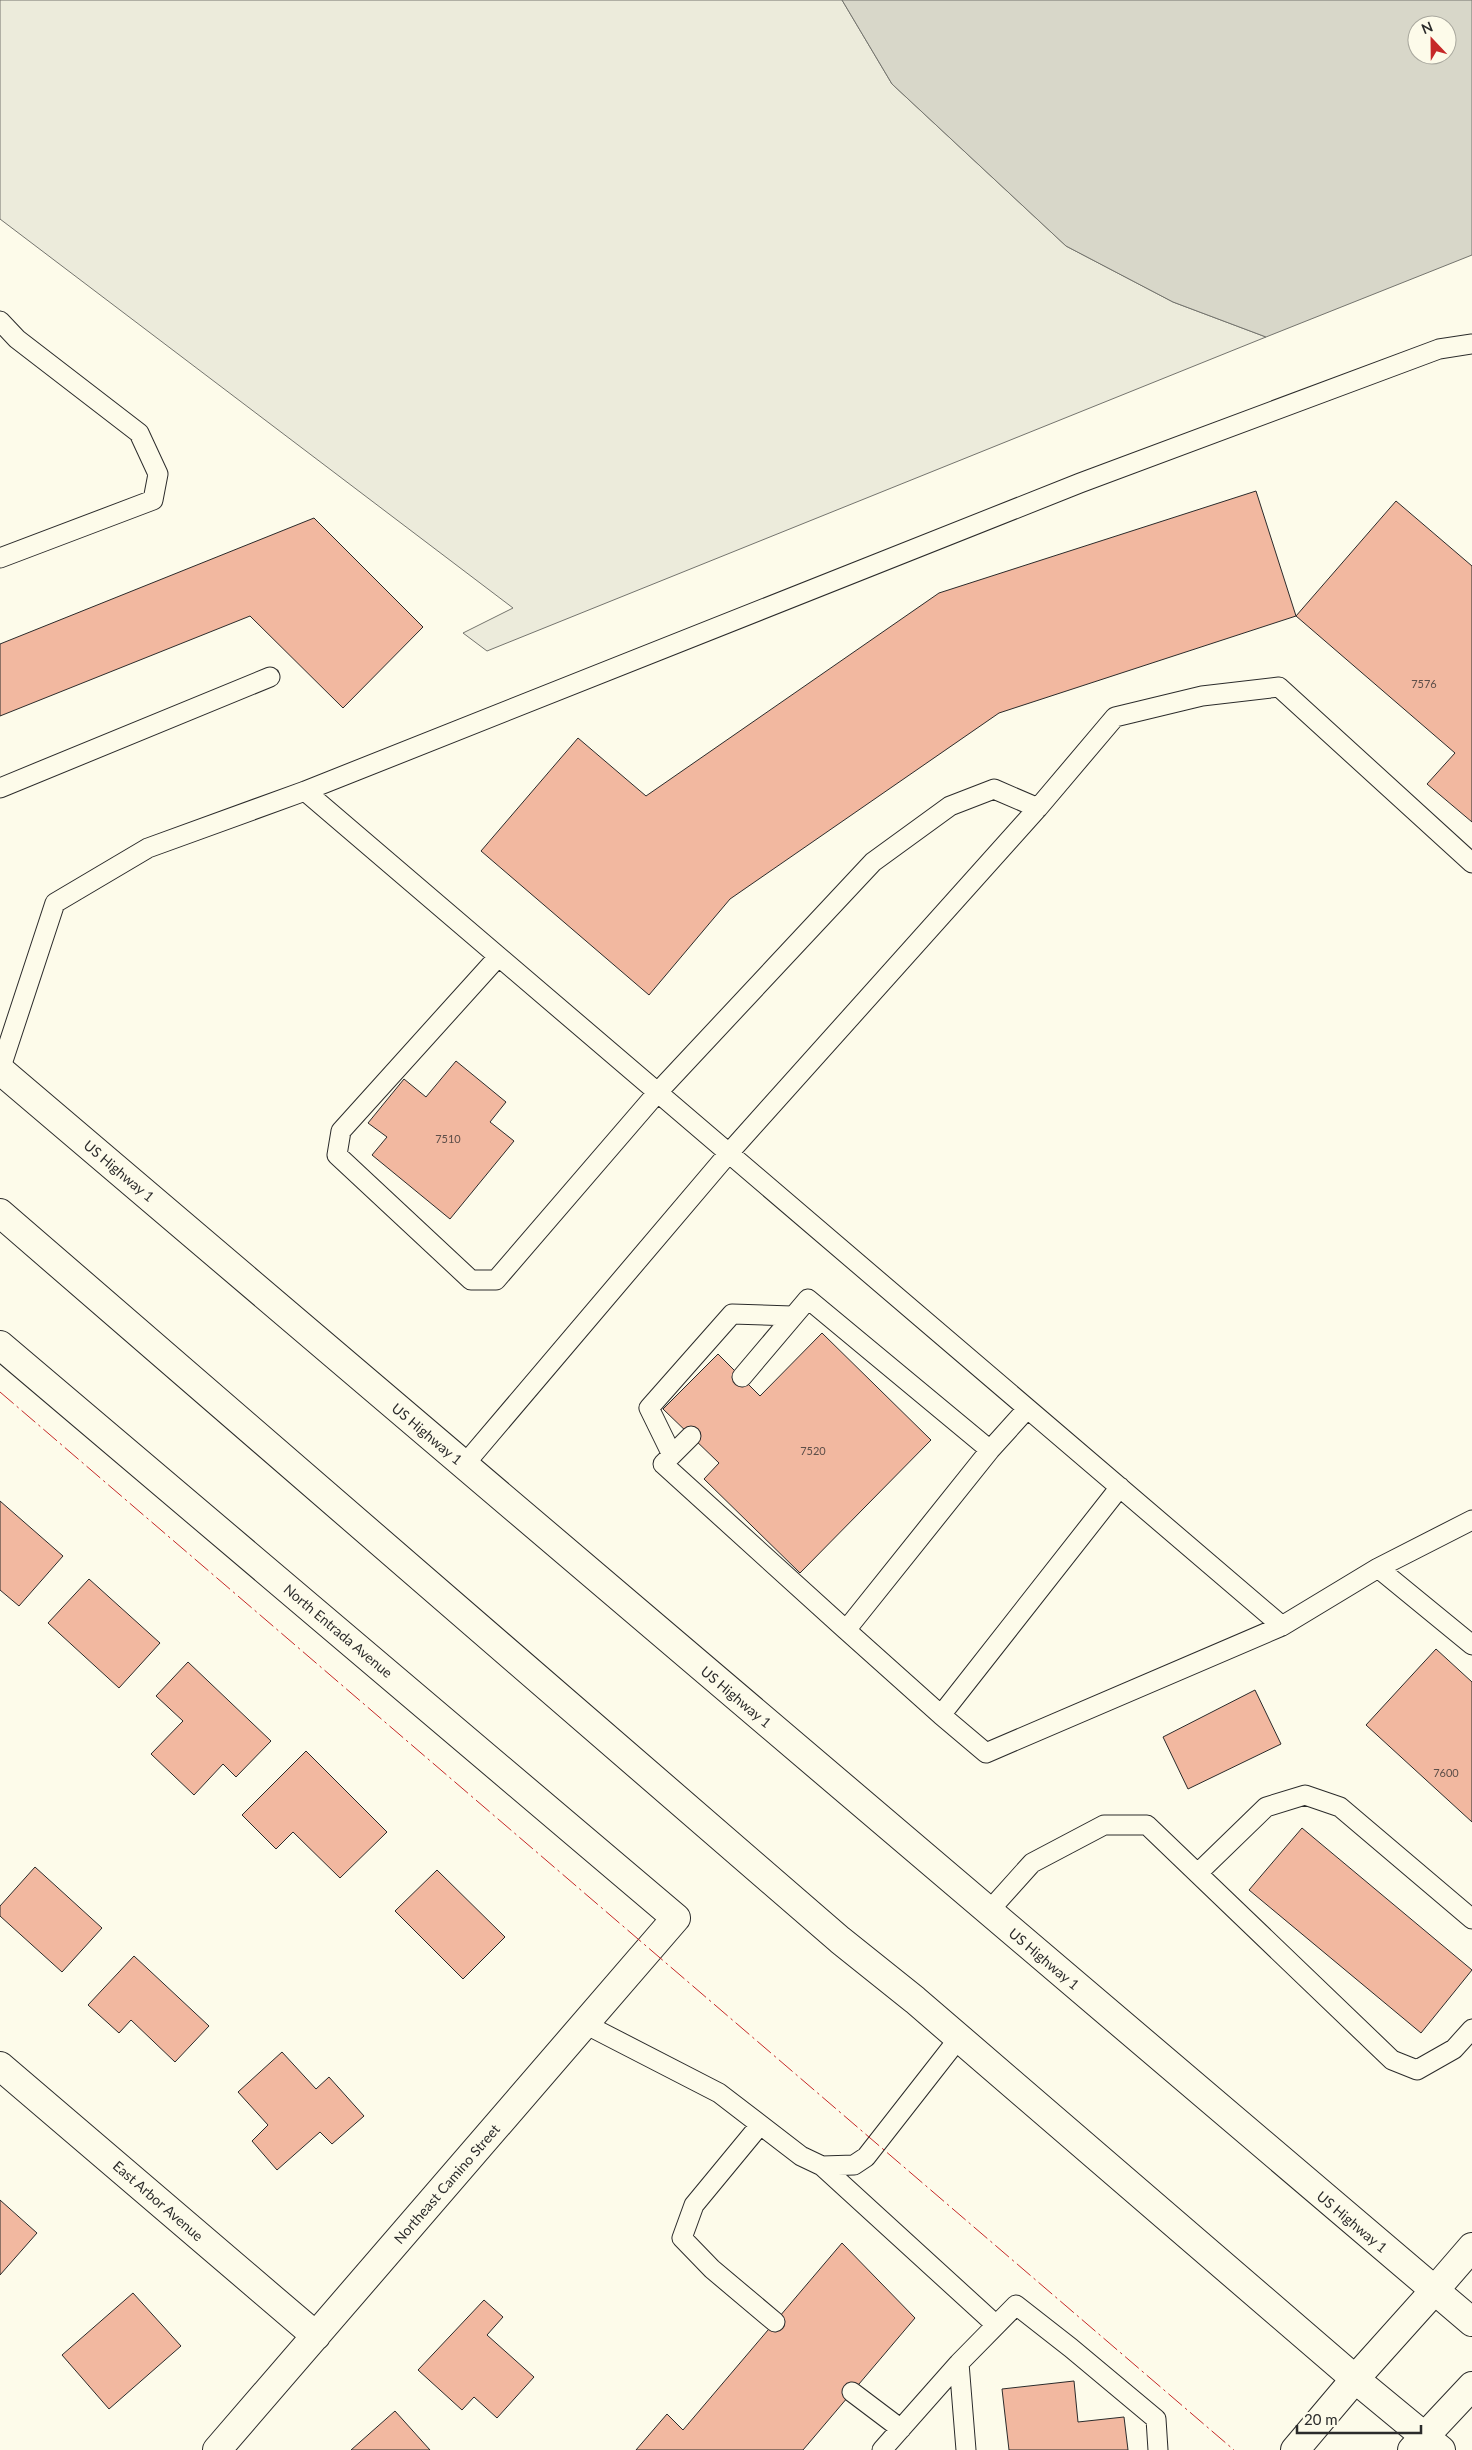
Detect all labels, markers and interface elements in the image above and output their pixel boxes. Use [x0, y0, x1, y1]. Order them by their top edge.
north arrow [1407, 15, 1457, 65]
text: N [1419, 18, 1435, 37]
house number: 7576 [1411, 677, 1437, 690]
house number: 7510 [435, 1132, 461, 1145]
street label: US Highway 1 [81, 1136, 158, 1205]
street label: US Highway 1 [389, 1399, 466, 1468]
house number: 7520 [800, 1444, 826, 1457]
street label: North Entrada Avenue [280, 1580, 396, 1681]
street label: US Highway 1 [698, 1662, 775, 1731]
house number: 7600 [1433, 1766, 1459, 1779]
street label: US Highway 1 [1006, 1924, 1083, 1993]
street label: Northeast Camino Street [390, 2120, 503, 2247]
street label: East Arbor Avenue [110, 2157, 207, 2244]
street label: US Highway 1 [1314, 2187, 1391, 2256]
scale bar [1297, 2402, 1421, 2434]
text: 20 m [1304, 2410, 1338, 2428]

